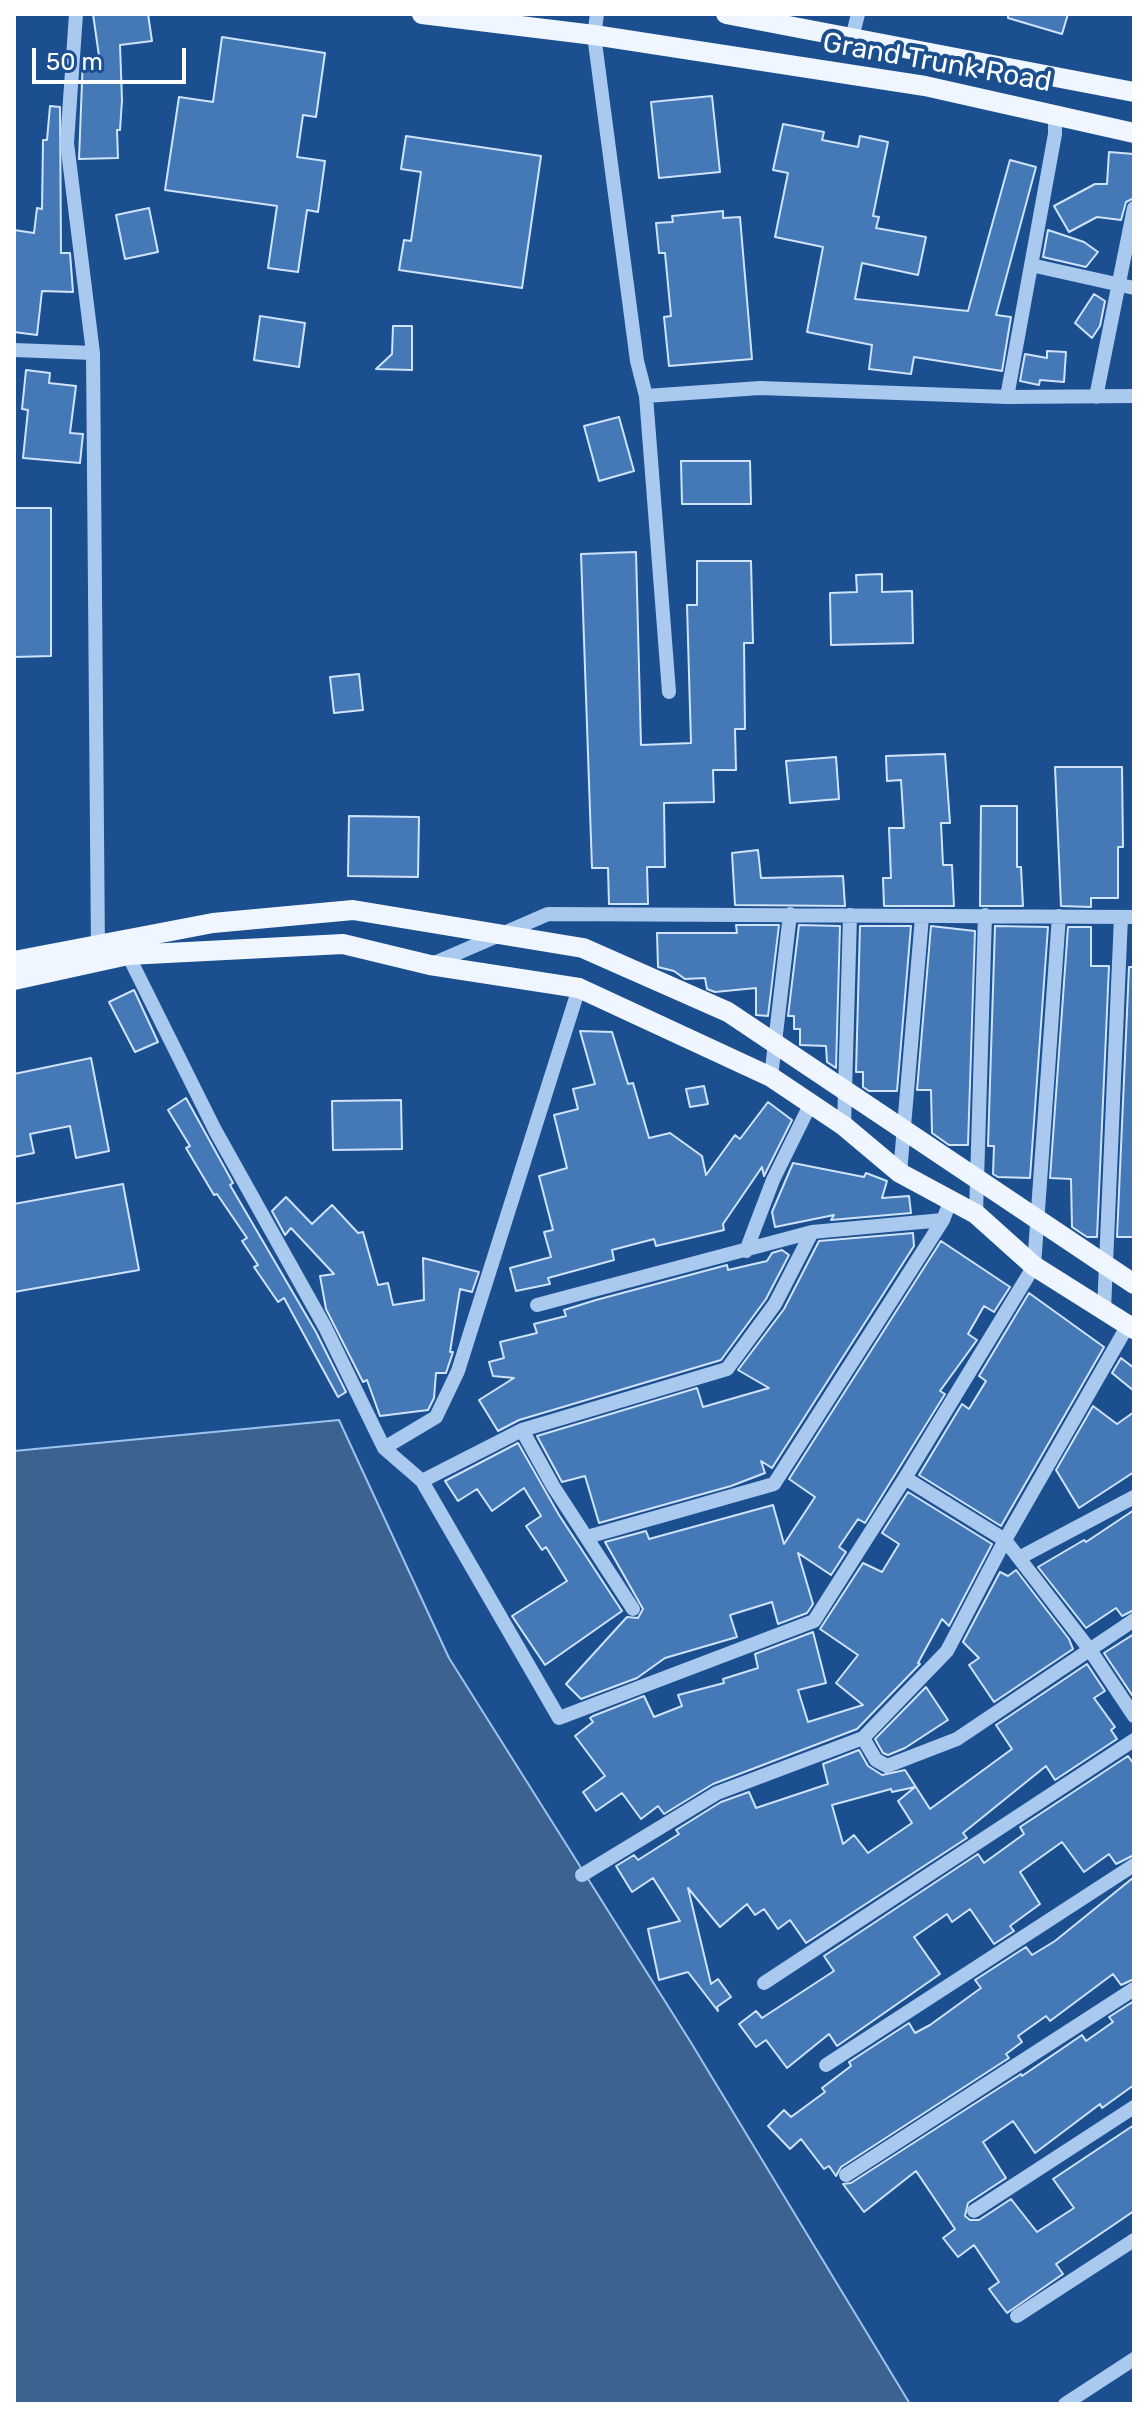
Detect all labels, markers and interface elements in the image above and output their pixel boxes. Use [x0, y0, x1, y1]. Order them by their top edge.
street label: Grand Trunk Road [820, 26, 1054, 100]
scale bar [36, 32, 190, 82]
text: 50 m [46, 48, 103, 76]

